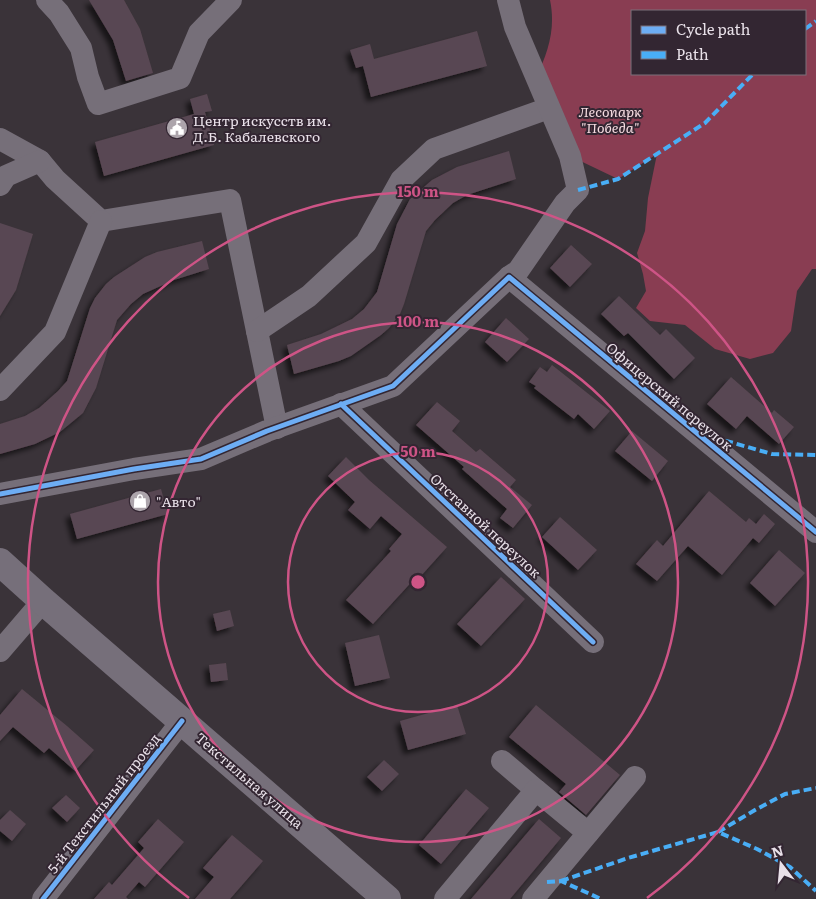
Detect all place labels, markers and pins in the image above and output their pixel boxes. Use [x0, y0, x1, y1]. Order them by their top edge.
place label: Центр искусств им. Д.Б. Кабалевского [193, 110, 331, 146]
public building icon: Центр искусств им. Д.Б. Кабалевского [165, 116, 189, 140]
shop icon: "Авто" [128, 489, 152, 513]
place label: "Авто" [156, 491, 201, 511]
centre of rings [409, 573, 427, 591]

